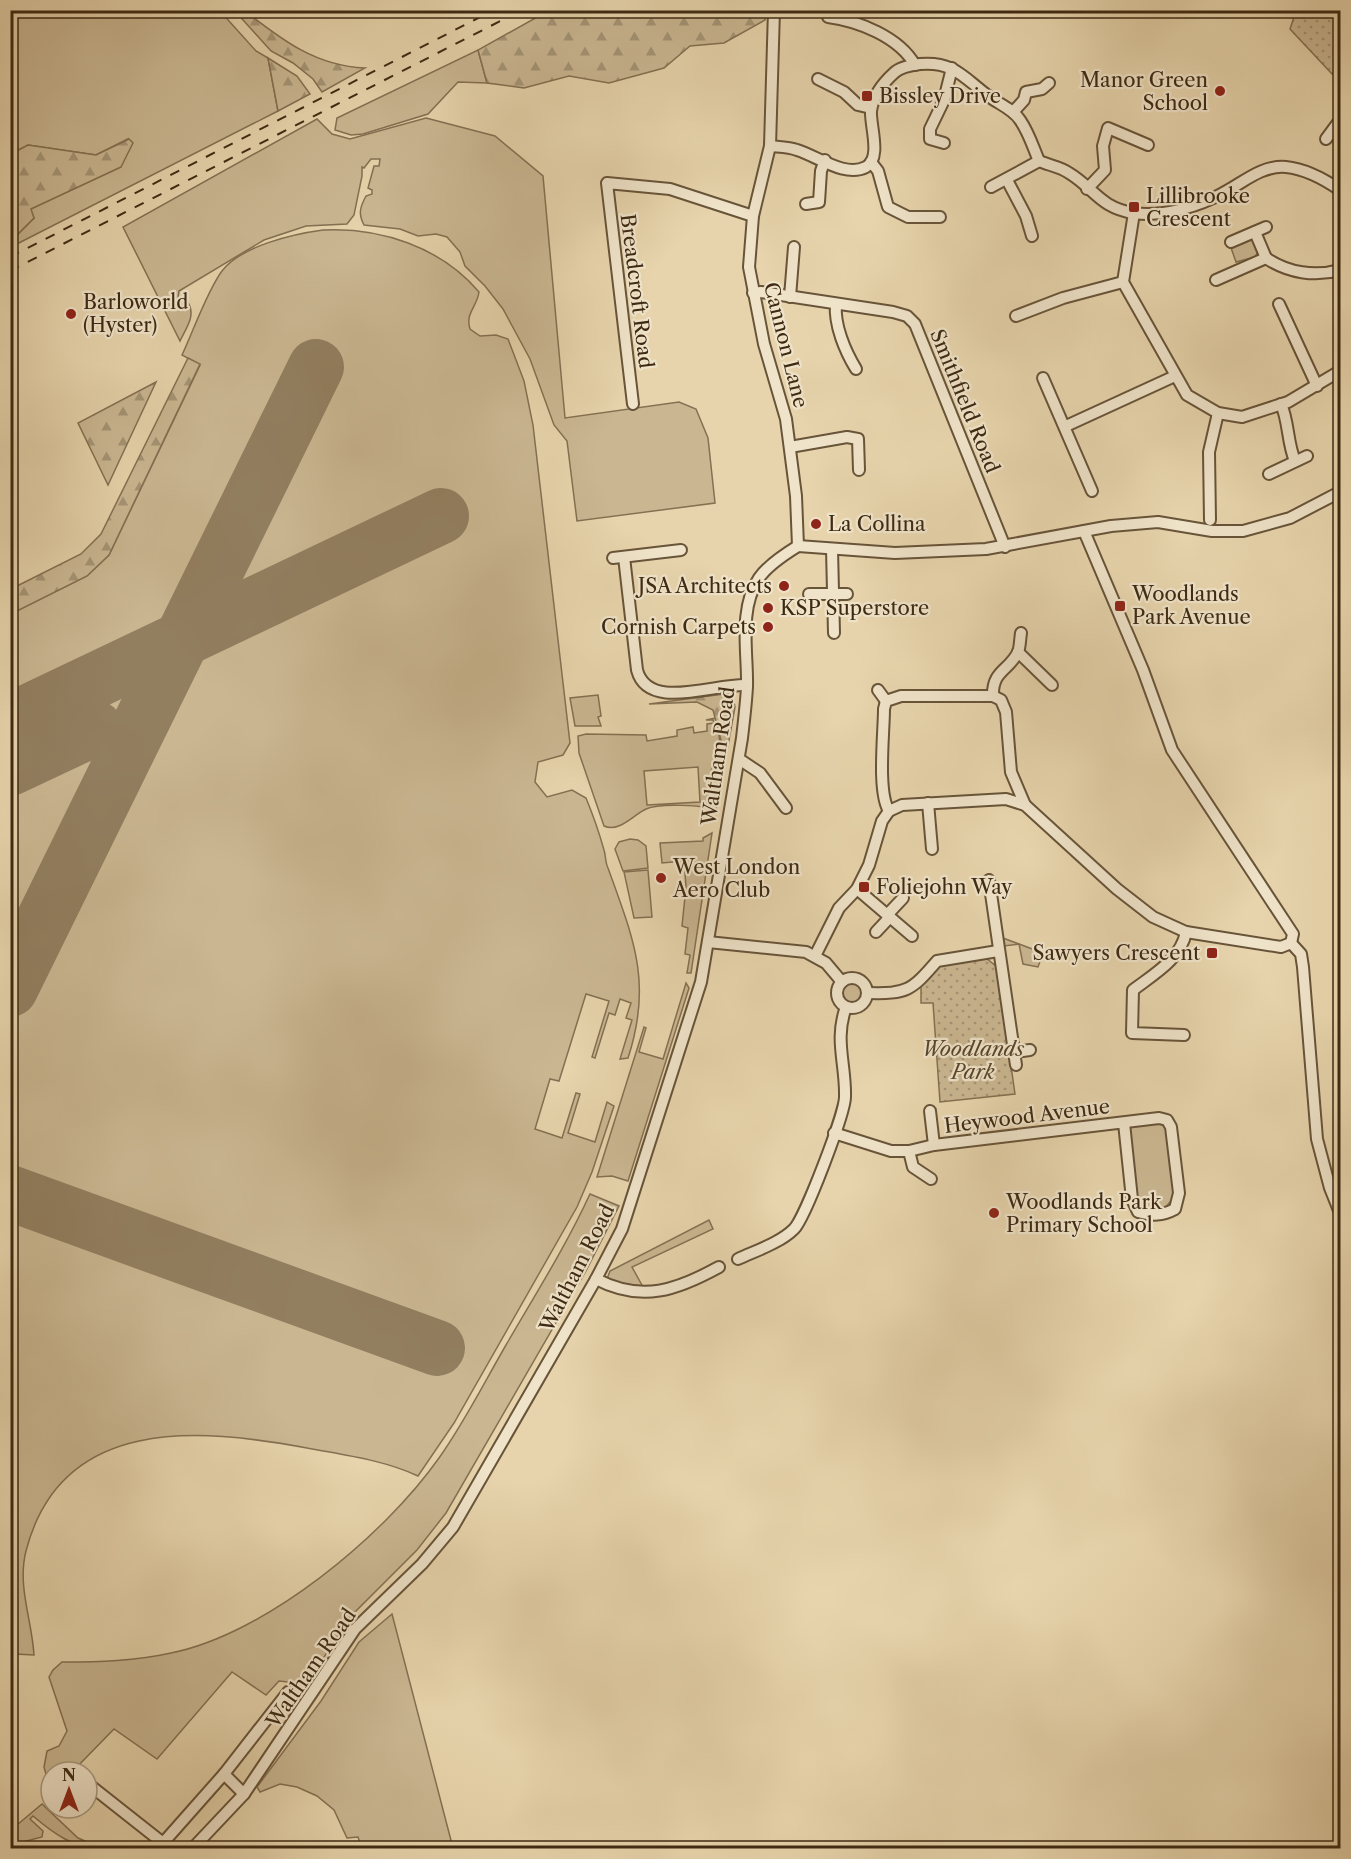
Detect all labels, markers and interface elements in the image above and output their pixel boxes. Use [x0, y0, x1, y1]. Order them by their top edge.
place label: Manor Green School [1080, 68, 1208, 115]
place label: Bissley Drive [879, 84, 1001, 108]
marker: Manor Green School [1213, 84, 1227, 98]
marker: Bissley Drive [860, 89, 874, 103]
place label: Lillibrooke Crescent [1146, 184, 1250, 231]
marker: Lillibrooke Crescent [1127, 200, 1141, 214]
street label: Breadcroft Road [616, 212, 658, 370]
street label: Cannon Lane [759, 280, 813, 410]
place label: Barloworld (Hyster) [83, 290, 188, 337]
marker: Barloworld (Hyster) [64, 307, 78, 321]
street label: Smithfield Road [925, 326, 1005, 476]
place label: La Collina [828, 512, 926, 536]
marker: La Collina [809, 517, 823, 531]
place label: JSA Architects [635, 574, 772, 598]
marker: JSA Architects [777, 579, 791, 593]
place label: Woodlands Park Avenue [1131, 582, 1251, 629]
place label: KSP Superstore [780, 596, 929, 620]
marker: Woodlands Park Avenue [1113, 599, 1127, 613]
marker: KSP Superstore [761, 601, 775, 615]
place label: Cornish Carpets [601, 615, 756, 639]
marker: Cornish Carpets [761, 620, 775, 634]
street label: Waltham Road [696, 685, 740, 828]
place label: West London Aero Club [672, 855, 801, 902]
marker: West London Aero Club [654, 871, 668, 885]
place label: Foliejohn Way [876, 875, 1013, 899]
marker: Foliejohn Way [857, 880, 871, 894]
place label: Sawyers Crescent [1033, 941, 1200, 965]
marker: Sawyers Crescent [1205, 946, 1219, 960]
park label: Woodlands Park [922, 1037, 1024, 1084]
street label: Heywood Avenue [943, 1094, 1111, 1138]
place label: Woodlands Park Primary School [1005, 1190, 1163, 1237]
street label: Waltham Road [534, 1200, 620, 1337]
marker: Woodlands Park Primary School [987, 1206, 1001, 1220]
street label: Waltham Road [260, 1604, 361, 1733]
north arrow [39, 1760, 99, 1820]
text: N [62, 1765, 76, 1785]

